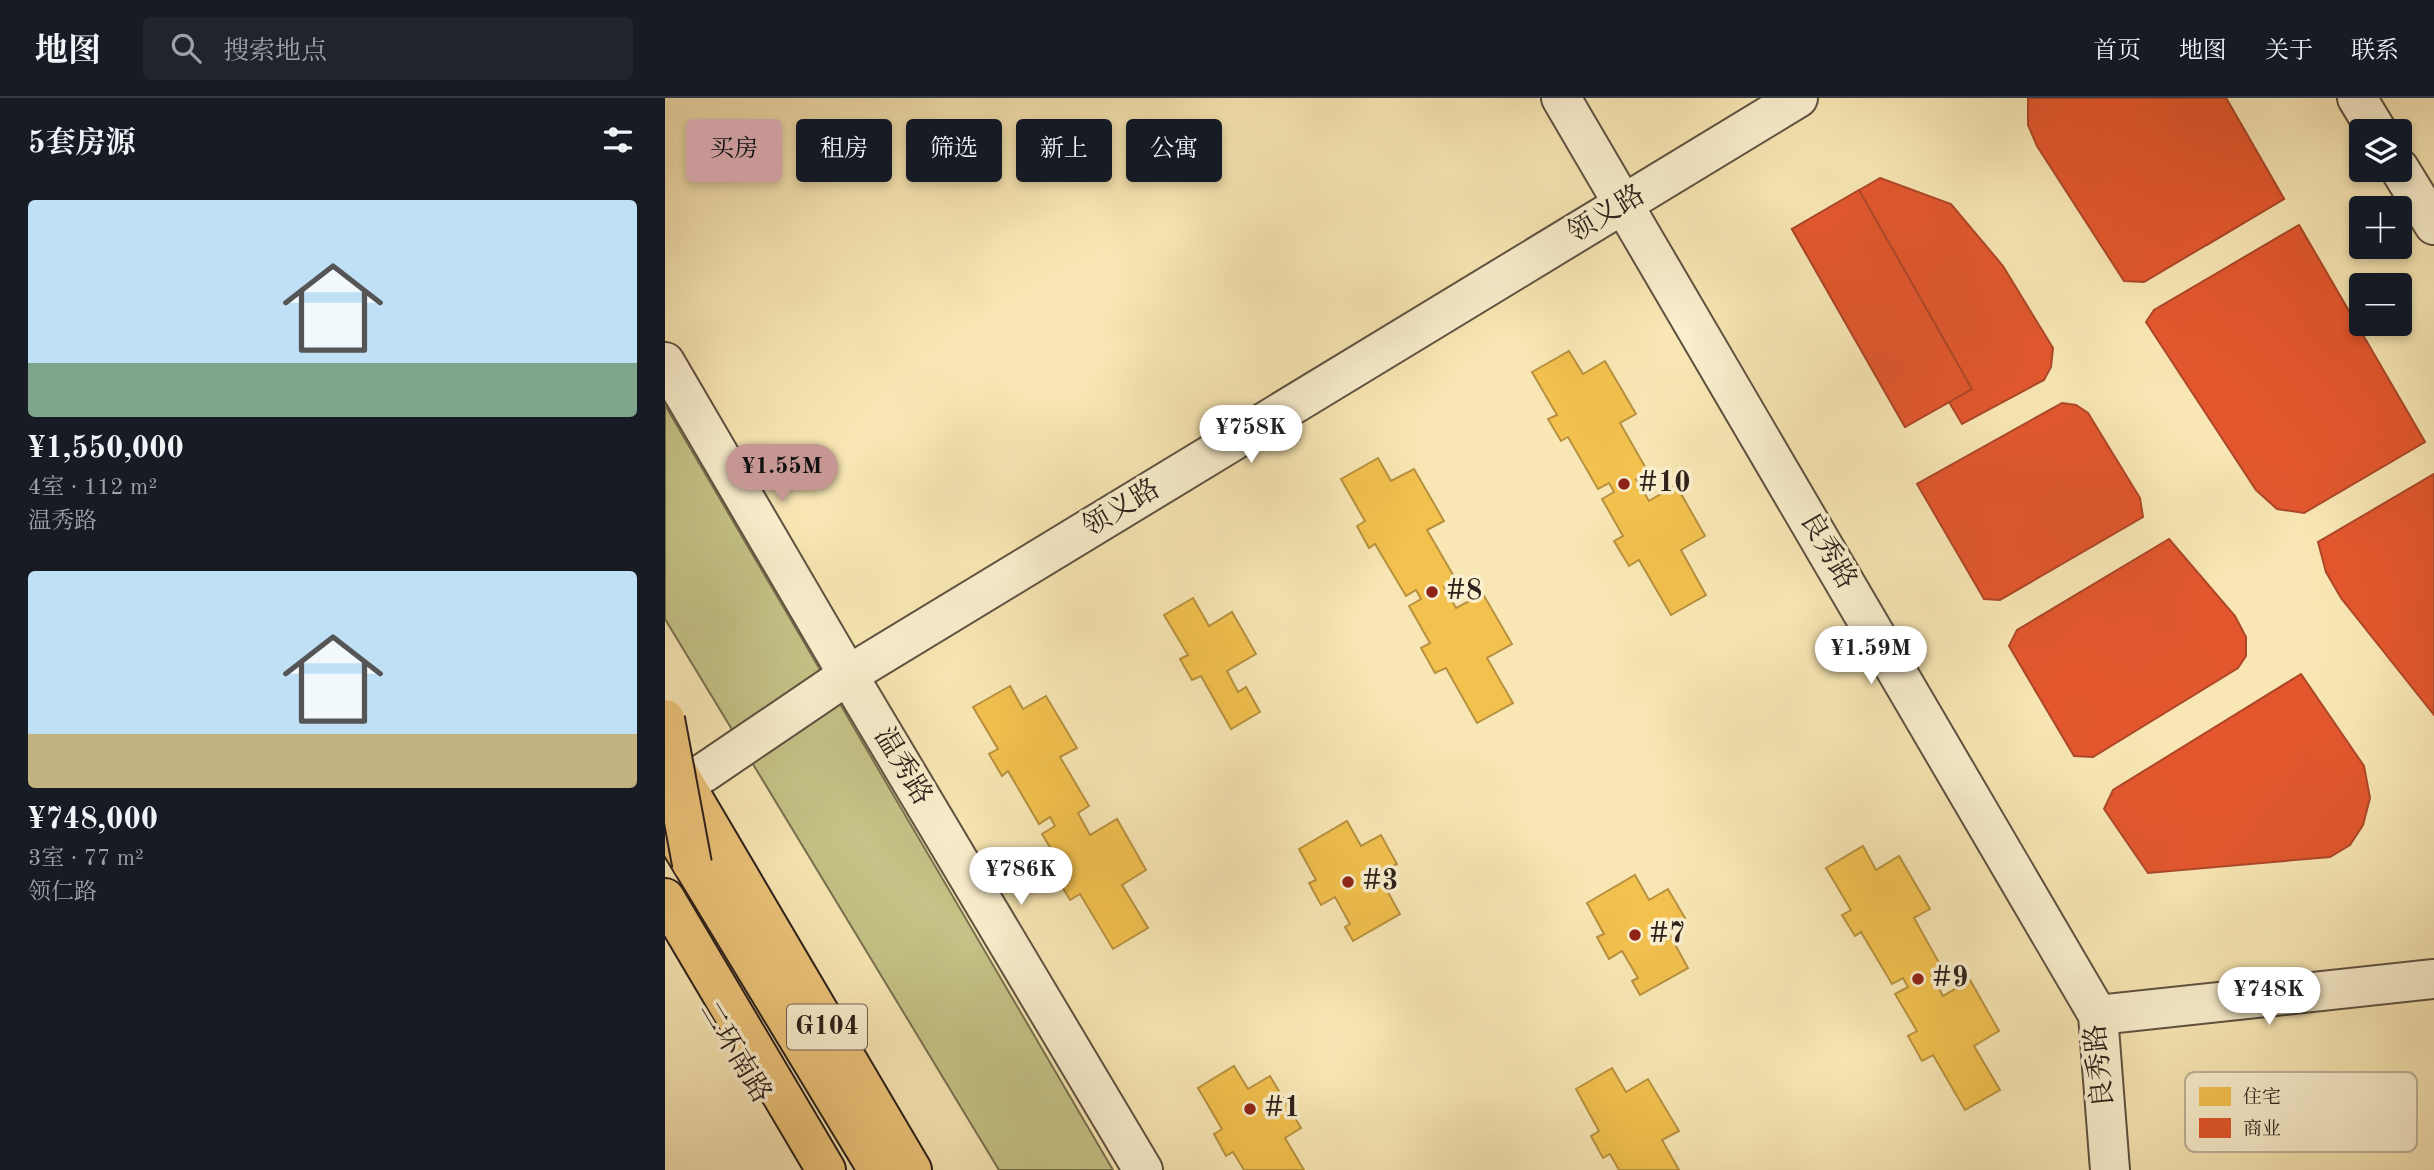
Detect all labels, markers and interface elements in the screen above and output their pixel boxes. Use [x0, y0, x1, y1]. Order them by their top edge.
search box [143, 17, 633, 80]
icon: search [167, 29, 205, 67]
text: 地图 [35, 36, 101, 69]
text: 搜索地点 [223, 39, 327, 65]
text: 首页 [2093, 40, 2141, 64]
text: 地图 [2179, 40, 2227, 64]
text: 关于 [2265, 40, 2313, 64]
text: 联系 [2351, 40, 2399, 64]
chip: 买房 [686, 119, 782, 182]
chip: 租房 [796, 119, 892, 182]
chip: 筛选 [906, 119, 1002, 182]
chip: 新上 [1016, 119, 1112, 182]
chip: 公寓 [1126, 119, 1222, 182]
map controls [2349, 119, 2412, 336]
button: layers [2349, 119, 2412, 182]
icon: filters [599, 121, 637, 159]
text: 5套房源 [28, 129, 135, 159]
street label: 领义路 [1562, 179, 1650, 249]
button: + [2349, 196, 2412, 259]
icon: home [270, 245, 396, 371]
button: − [2349, 273, 2412, 336]
pin: ¥758K [1202, 406, 1300, 465]
text: ¥758K [1215, 416, 1287, 439]
text: ¥1,550,000 [28, 434, 184, 464]
pin: ¥1.55M [725, 444, 839, 504]
text: ¥1.55M [742, 455, 822, 478]
place label: #10 [1638, 470, 1690, 498]
street label: 领义路 [1077, 473, 1165, 543]
text: 4室 · 112 m² [28, 476, 157, 499]
marker: #10 [1616, 476, 1632, 492]
street label: 良秀路 [1794, 506, 1863, 594]
text: 温秀路 [28, 510, 97, 533]
place label: #8 [1446, 578, 1482, 606]
marker: #8 [1424, 584, 1440, 600]
icon: home [270, 616, 396, 742]
pin: ¥1.59M [1814, 626, 1928, 686]
text: ¥1.59M [1831, 637, 1911, 660]
street label: 温秀路 [868, 722, 938, 810]
text: ¥748,000 [28, 805, 158, 835]
text: 3室 · 77 m² [28, 847, 144, 870]
pin: ¥786K [972, 848, 1070, 907]
text: ¥786K [985, 858, 1057, 881]
place label: #3 [1362, 868, 1398, 896]
marker: #3 [1340, 874, 1356, 890]
text: 领仁路 [28, 881, 97, 904]
place label: #7 [1649, 921, 1685, 949]
marker: #7 [1627, 927, 1643, 943]
place label: #9 [1932, 965, 1968, 993]
pin: ¥748K [2220, 968, 2318, 1027]
marker: #9 [1910, 971, 1926, 987]
text: ¥748K [2233, 978, 2305, 1001]
street label: 二环南路 [693, 996, 777, 1108]
road number: G104 [787, 1004, 867, 1050]
street label: 良秀路 [2080, 1023, 2119, 1110]
legend [2185, 1072, 2417, 1152]
text: 住宅 [2243, 1087, 2281, 1108]
place label: #1 [1264, 1095, 1300, 1123]
marker: #1 [1242, 1101, 1258, 1117]
text: 商业 [2243, 1118, 2281, 1140]

